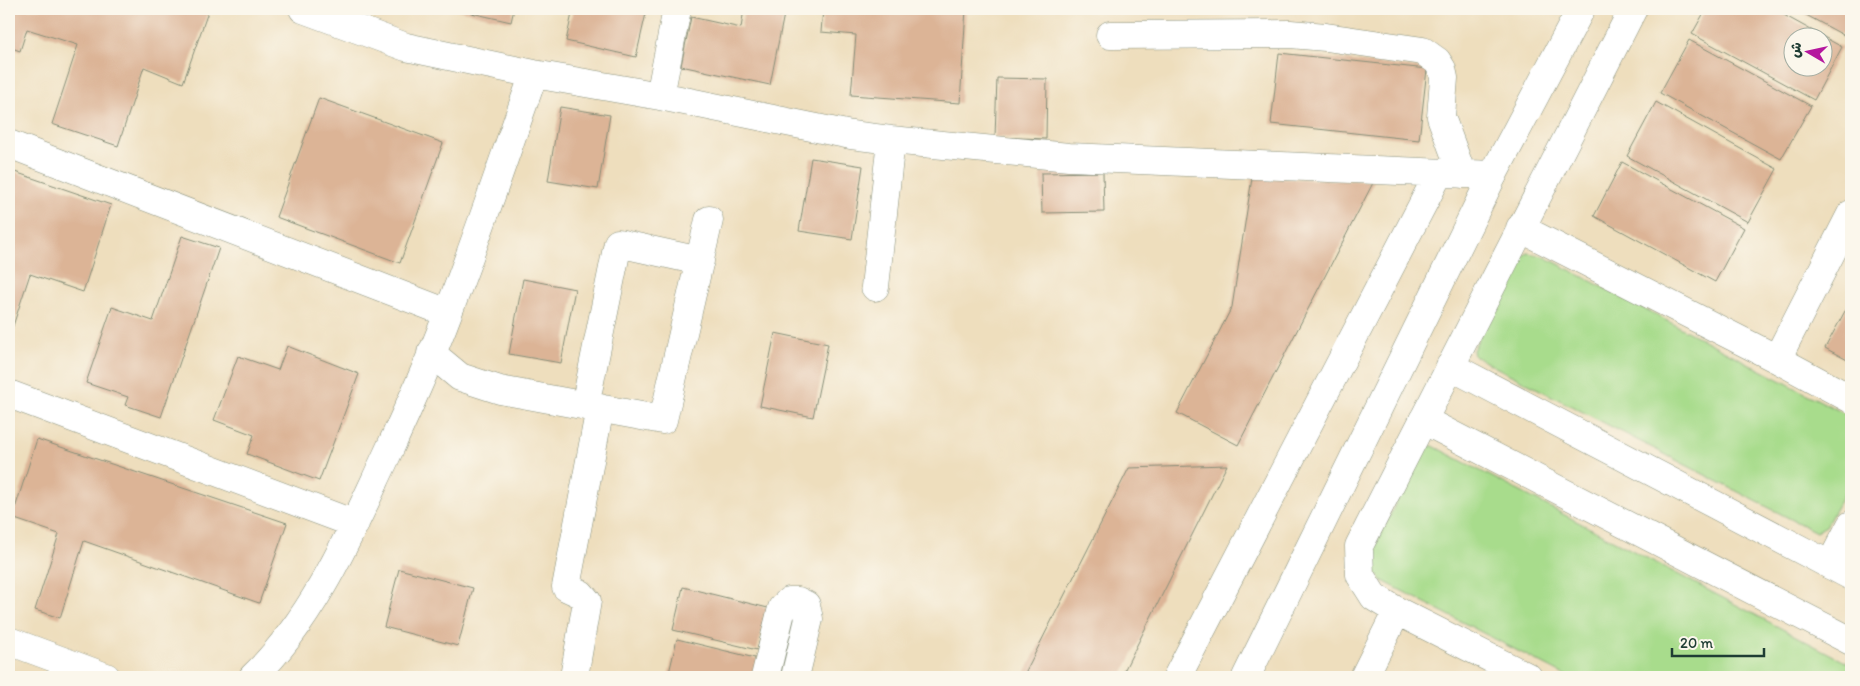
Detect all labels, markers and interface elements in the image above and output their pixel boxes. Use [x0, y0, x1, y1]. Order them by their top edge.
north arrow [1782, 28, 1832, 78]
text: ش [1786, 41, 1805, 59]
scale bar [1672, 626, 1765, 658]
text: 20 m [1680, 634, 1714, 652]

